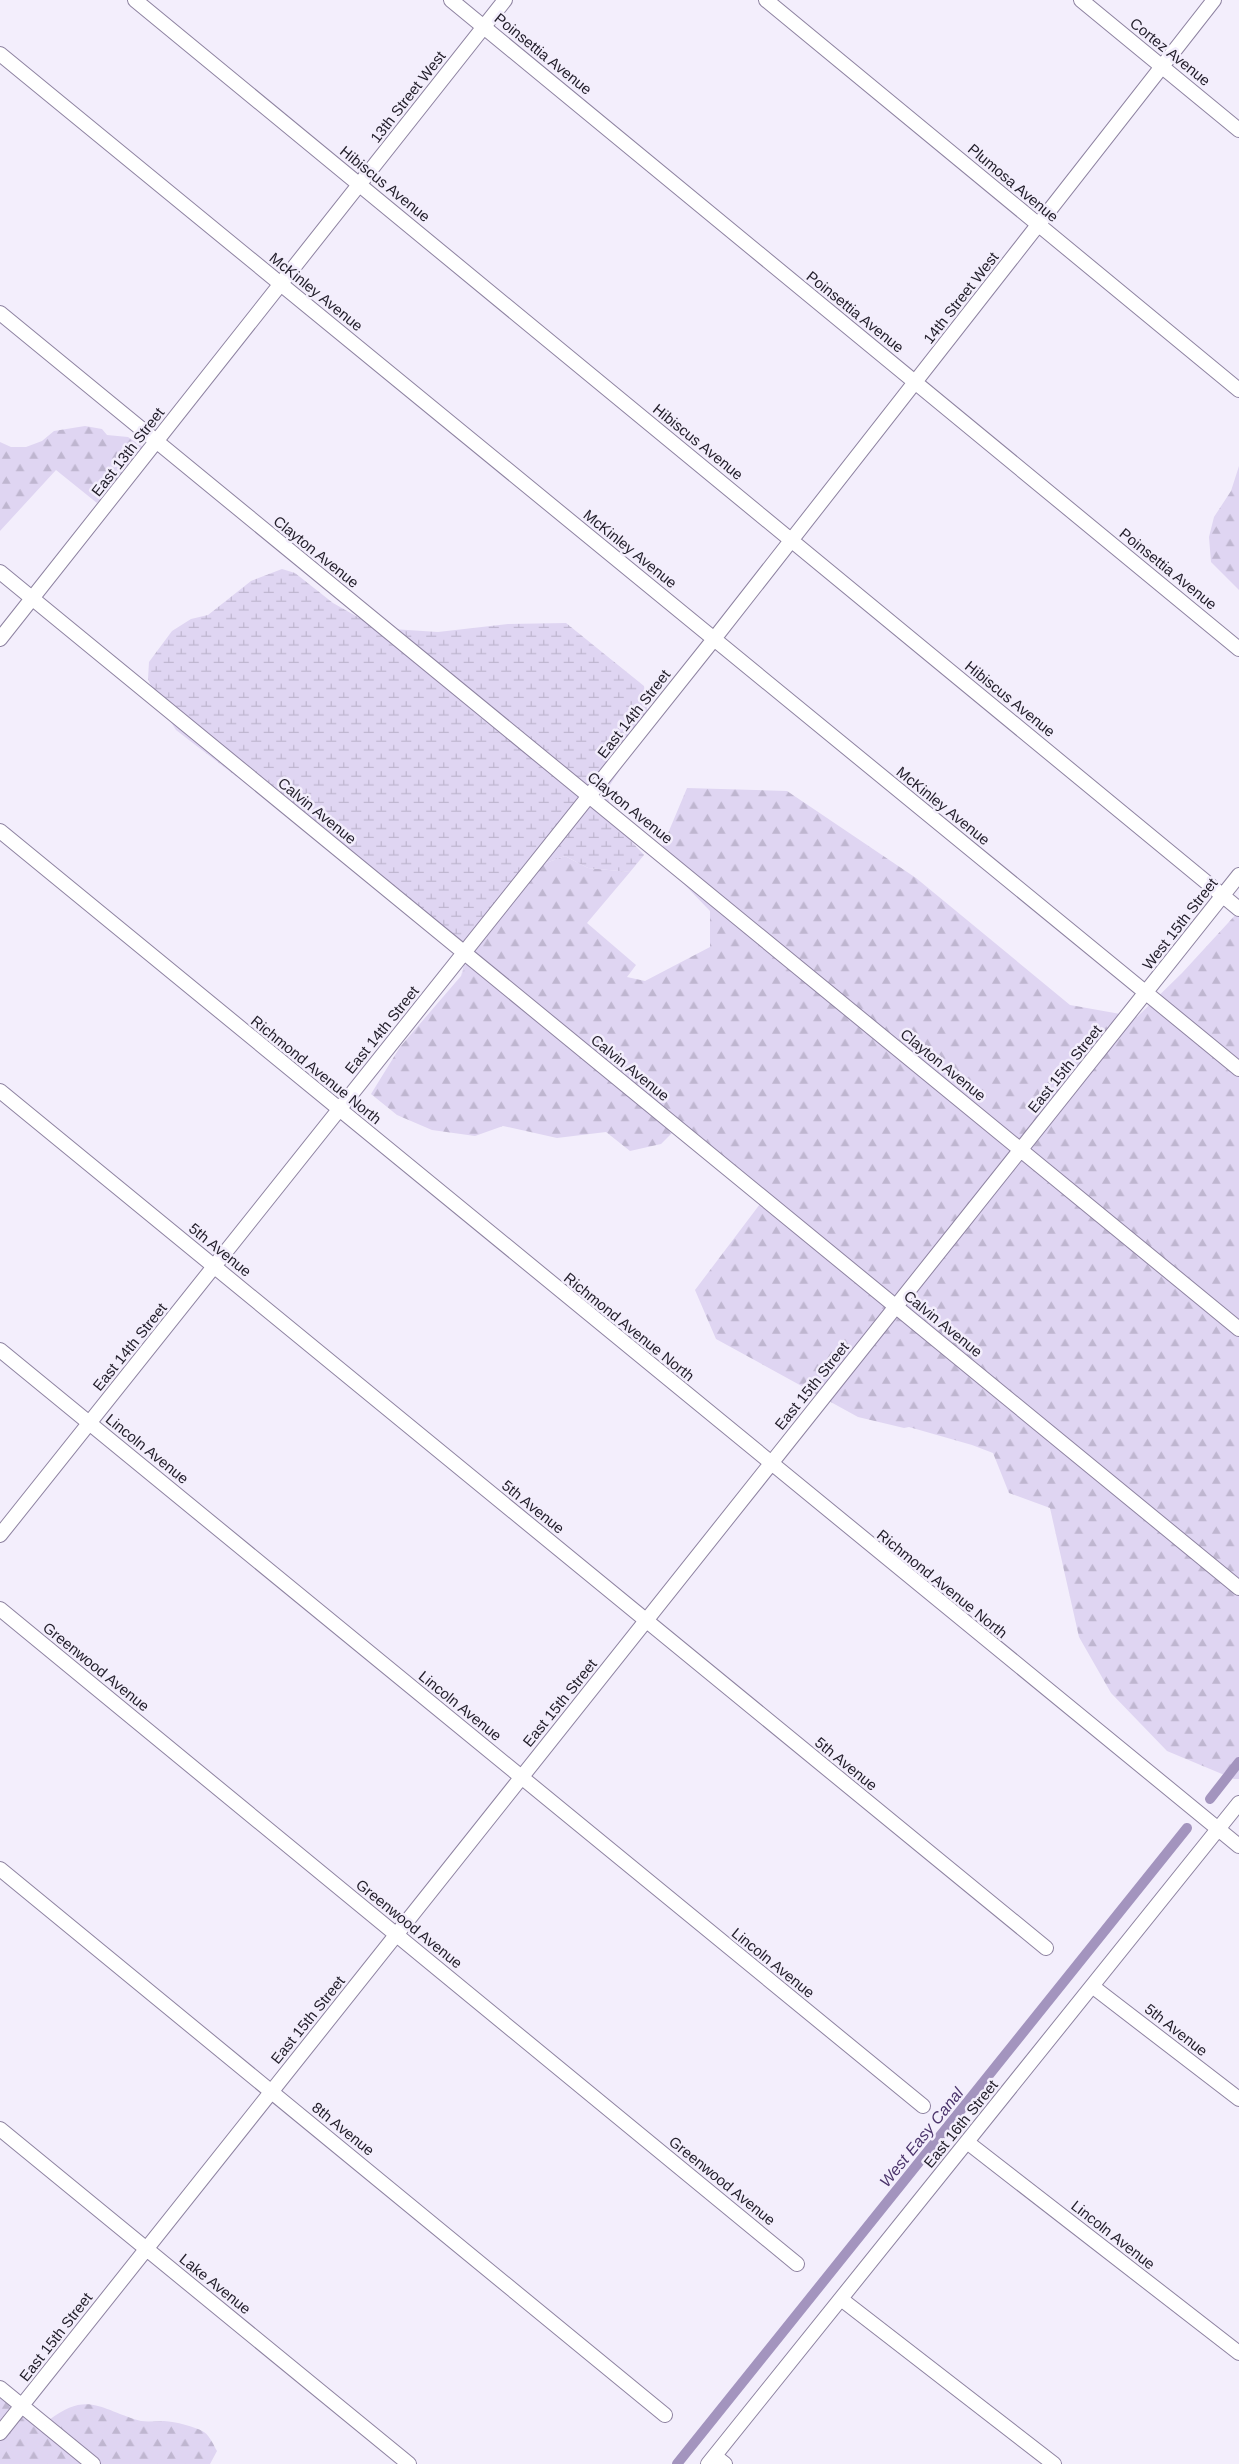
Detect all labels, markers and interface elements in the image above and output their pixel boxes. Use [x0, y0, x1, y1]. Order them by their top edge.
street label: Poinsettia Avenue [491, 9, 595, 98]
street label: Cortez Avenue [1127, 14, 1214, 89]
street label: 13th Street West [367, 47, 449, 146]
street label: Plumosa Avenue [965, 140, 1062, 225]
street label: Hibiscus Avenue [337, 142, 434, 225]
street label: 14th Street West [920, 248, 1002, 347]
street label: McKinley Avenue [266, 249, 366, 334]
street label: Poinsettia Avenue [803, 267, 907, 356]
street label: Hibiscus Avenue [650, 400, 747, 483]
street label: East 13th Street [88, 403, 168, 499]
street label: McKinley Avenue [580, 506, 680, 591]
street label: Clayton Avenue [270, 512, 362, 591]
street label: Poinsettia Avenue [1116, 524, 1220, 613]
street label: Hibiscus Avenue [962, 657, 1059, 740]
street label: East 14th Street [594, 665, 674, 761]
street label: McKinley Avenue [893, 763, 993, 848]
street label: Clayton Avenue [584, 768, 676, 847]
street label: Calvin Avenue [275, 774, 360, 847]
street label: West 15th Street [1139, 874, 1221, 973]
street label: East 14th Street [341, 982, 423, 1077]
street label: Richmond Avenue North [248, 1012, 385, 1127]
street label: East 15th Street [1024, 1021, 1106, 1116]
street label: Clayton Avenue [897, 1025, 989, 1104]
street label: Calvin Avenue [588, 1031, 673, 1104]
street label: 5th Avenue [186, 1219, 255, 1280]
street label: Richmond Avenue North [561, 1269, 698, 1384]
street label: Calvin Avenue [901, 1287, 986, 1360]
street label: East 14th Street [89, 1299, 171, 1394]
street label: East 15th Street [771, 1338, 853, 1433]
street label: Lincoln Avenue [103, 1410, 192, 1487]
street label: 5th Avenue [499, 1476, 568, 1537]
street label: Richmond Avenue North [874, 1526, 1011, 1641]
street label: Greenwood Avenue [40, 1619, 153, 1715]
street label: East 15th Street [519, 1655, 601, 1750]
street label: Lincoln Avenue [416, 1667, 505, 1744]
street label: 5th Avenue [812, 1733, 881, 1794]
street label: Greenwood Avenue [353, 1876, 466, 1972]
street label: Lincoln Avenue [729, 1924, 818, 2001]
street label: East 15th Street [267, 1972, 349, 2067]
street label: 5th Avenue [1142, 2000, 1211, 2059]
street label: East 16th Street [920, 2076, 1002, 2171]
water label: West Easy Canal [876, 2084, 967, 2190]
street label: 8th Avenue [309, 2098, 378, 2159]
street label: Greenwood Avenue [666, 2133, 779, 2229]
street label: Lincoln Avenue [1068, 2197, 1159, 2273]
street label: Lake Avenue [176, 2250, 254, 2317]
street label: East 15th Street [16, 2288, 96, 2384]

